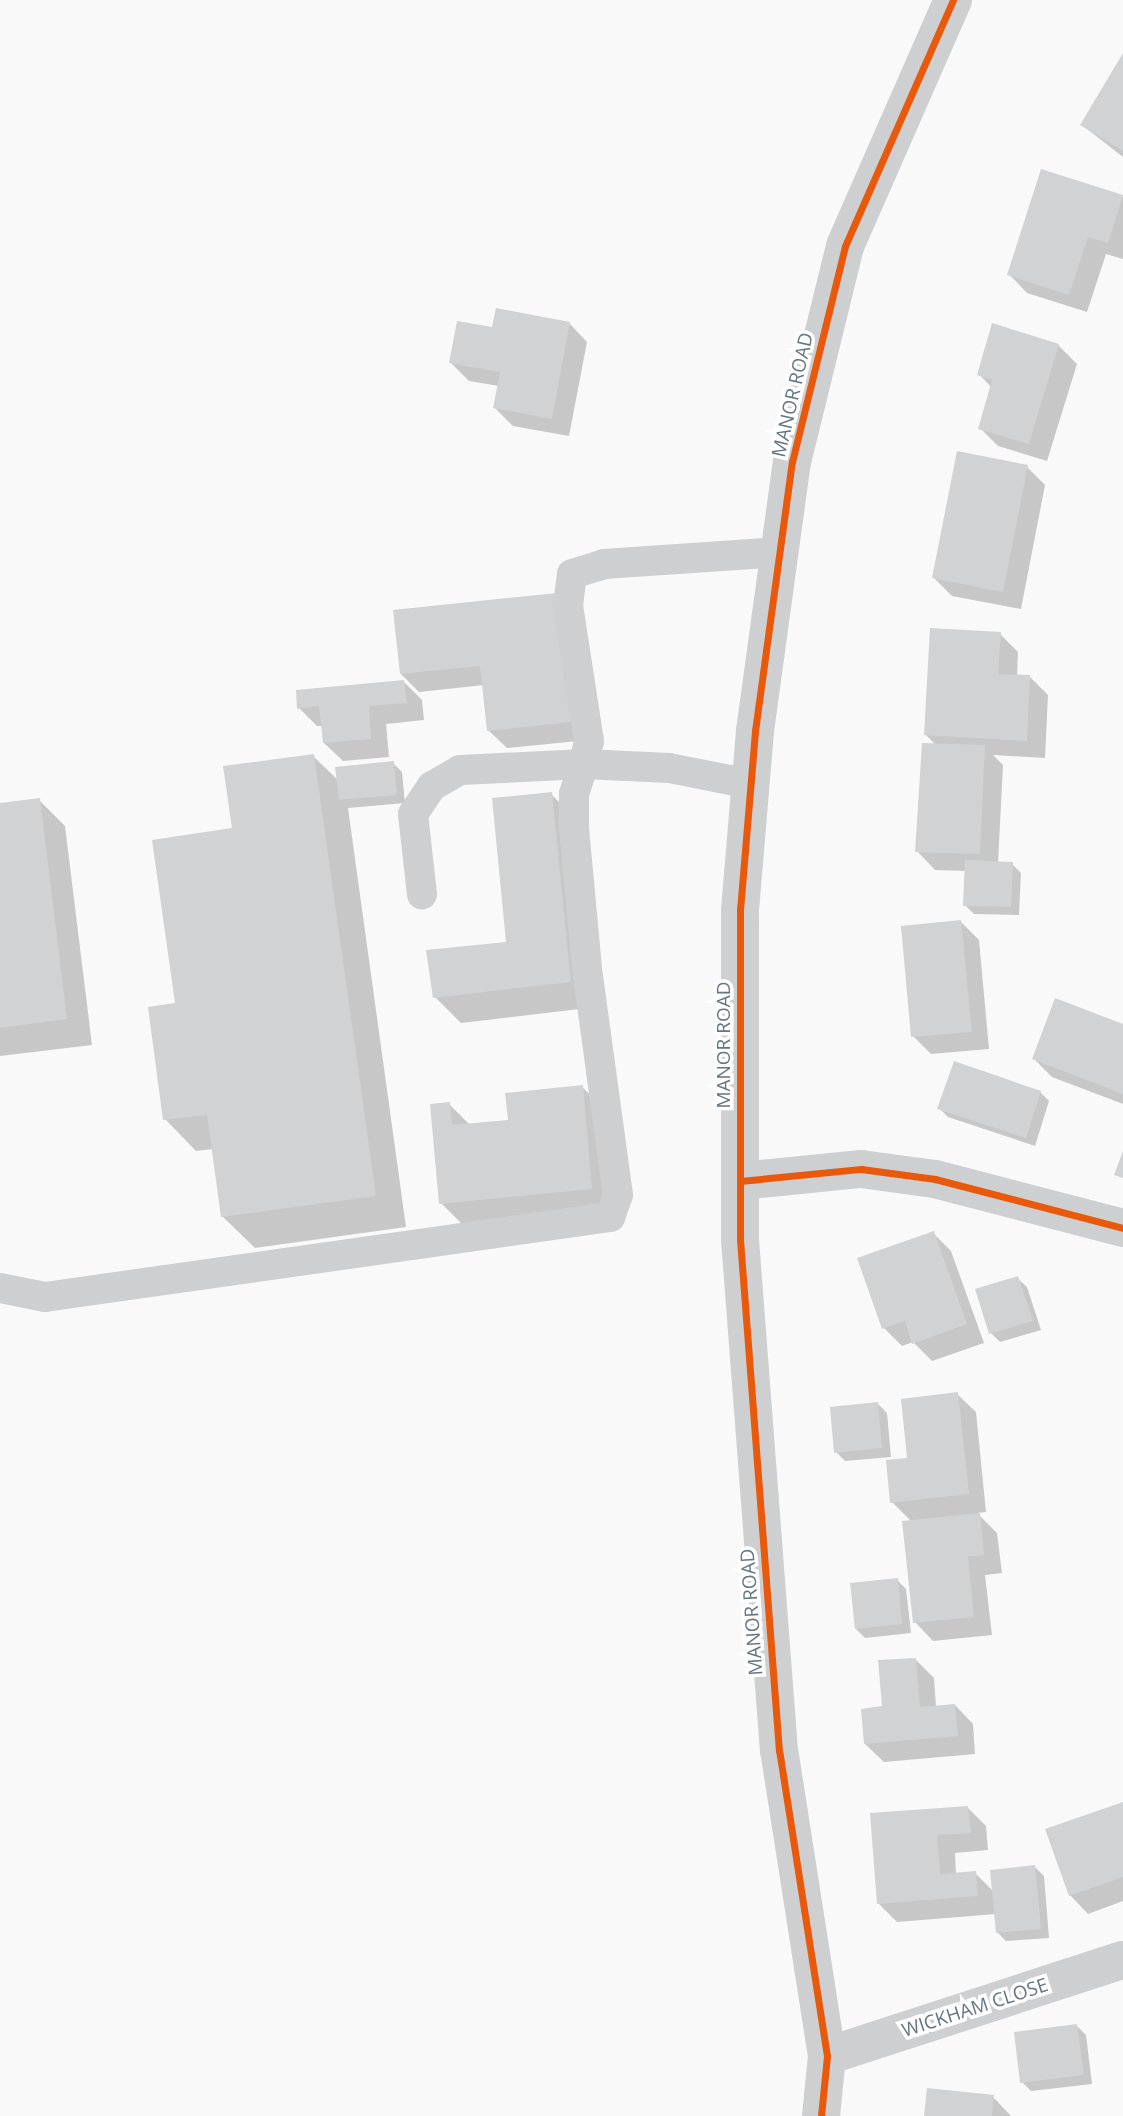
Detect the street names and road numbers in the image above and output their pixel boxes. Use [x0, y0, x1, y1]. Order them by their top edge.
street label: MANOR ROAD [768, 330, 818, 460]
street label: MANOR ROAD [713, 981, 735, 1109]
street label: MANOR ROAD [736, 1548, 768, 1676]
street label: WICKHAM CLOSE [899, 1974, 1051, 2042]

